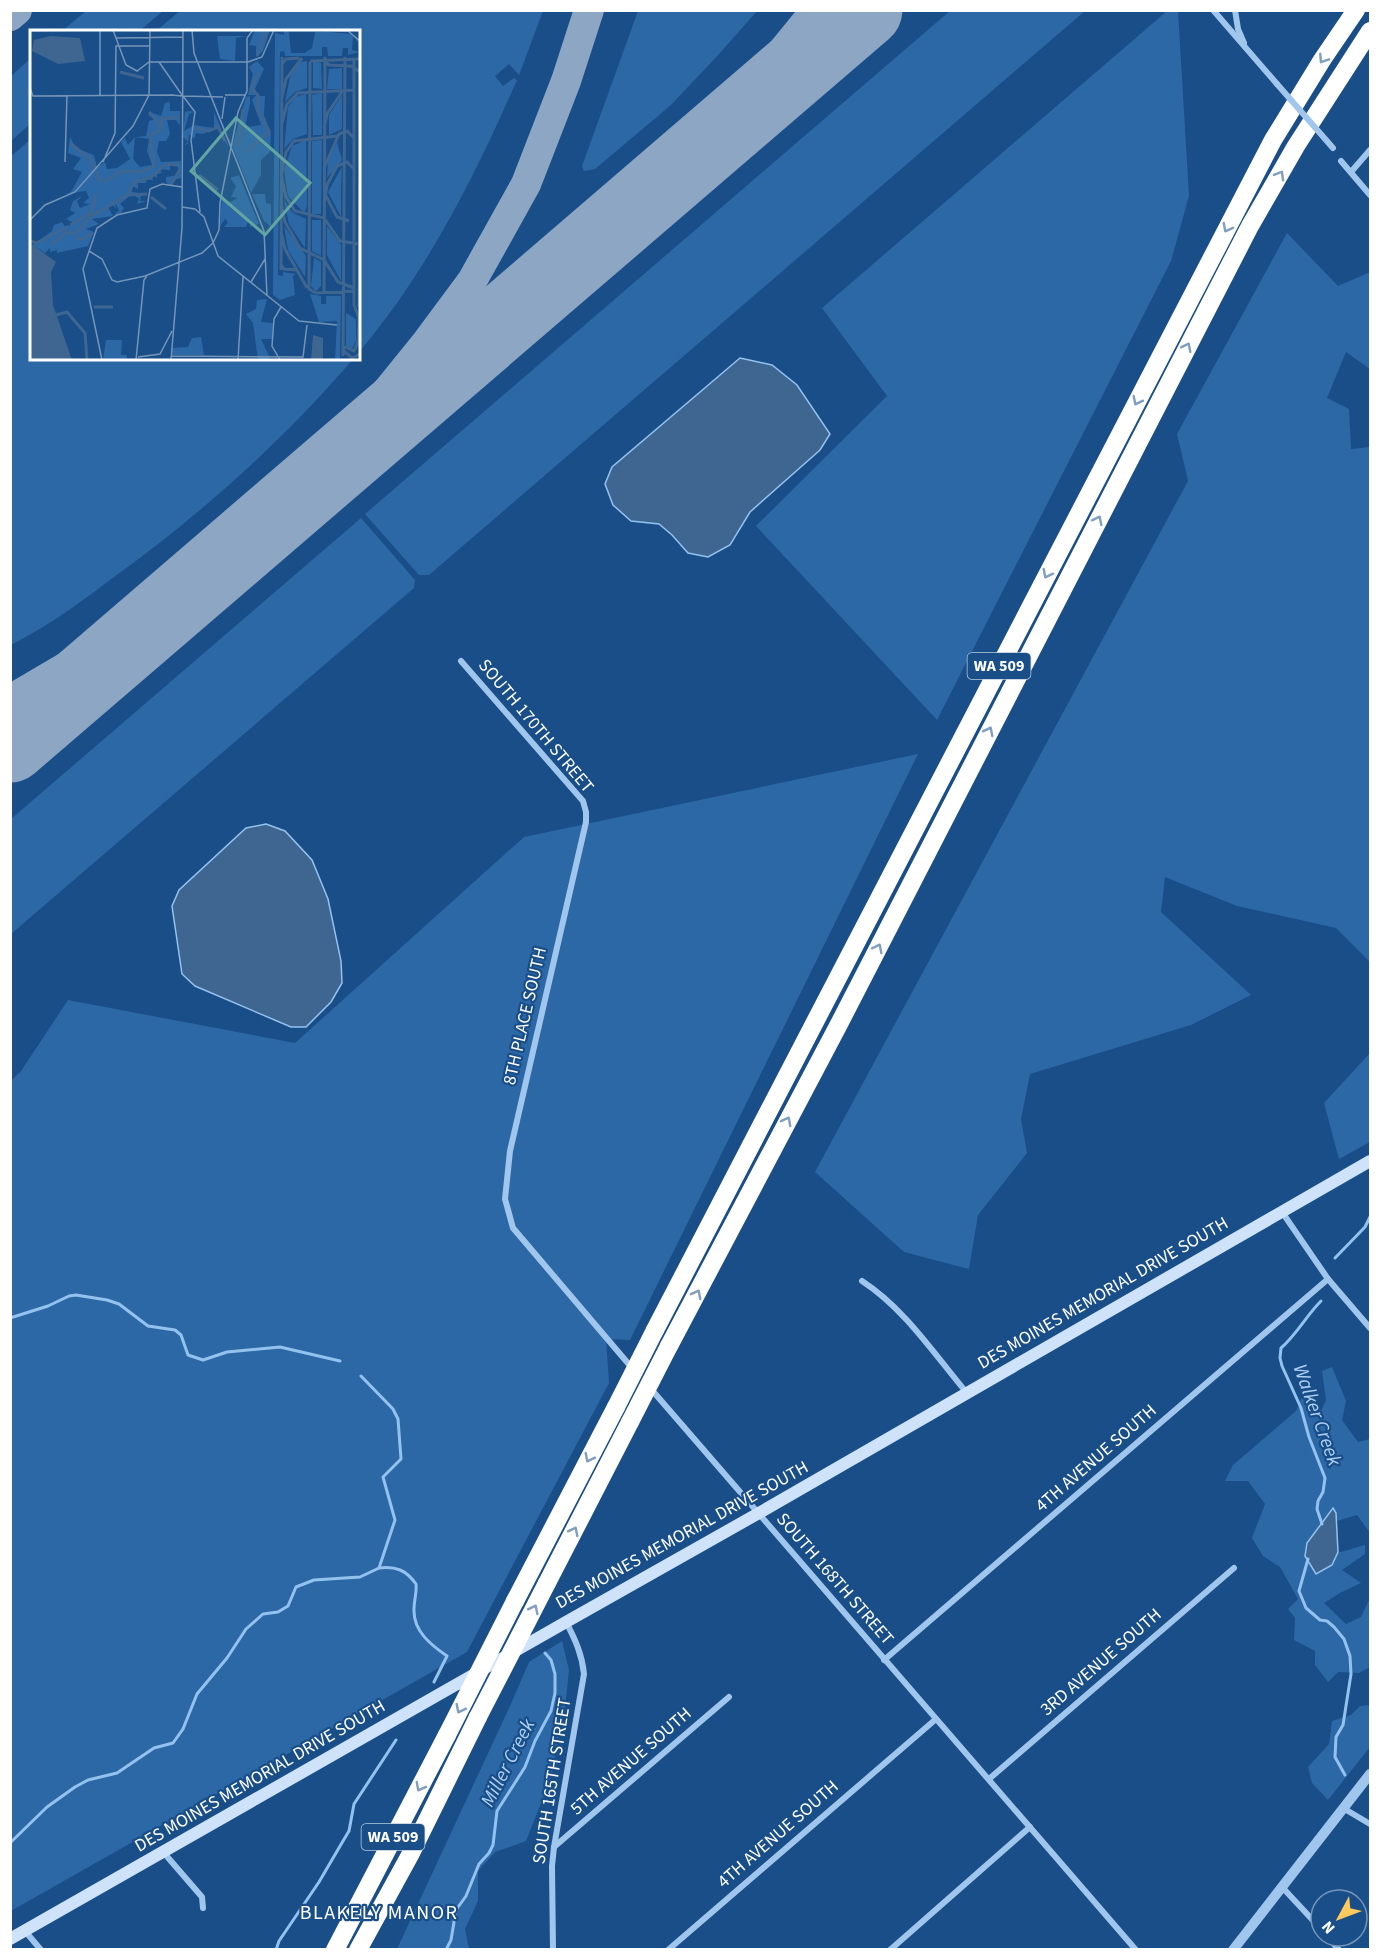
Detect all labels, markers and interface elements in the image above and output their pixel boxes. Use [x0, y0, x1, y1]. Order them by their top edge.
inset map [30, 30, 360, 360]
one-way arrow [1319, 52, 1330, 63]
one-way arrow [1272, 171, 1284, 181]
one-way arrow [1223, 222, 1234, 233]
one-way arrow [1180, 342, 1191, 353]
one-way arrow [1133, 395, 1144, 406]
one-way arrow [1091, 516, 1102, 526]
one-way arrow [1043, 568, 1054, 579]
road number: WA 509 [968, 653, 1030, 679]
street label: SOUTH 170TH STREET [473, 654, 600, 799]
one-way arrow [982, 726, 994, 737]
one-way arrow [870, 944, 882, 955]
street label: 8TH PLACE SOUTH [497, 945, 553, 1087]
one-way arrow [780, 1117, 792, 1128]
street label: DES MOINES MEMORIAL DRIVE SOUTH [973, 1211, 1233, 1375]
one-way arrow [689, 1289, 701, 1300]
water label: Walker Creek [1286, 1360, 1349, 1470]
street label: 4TH AVENUE SOUTH [1030, 1398, 1162, 1518]
one-way arrow [585, 1452, 596, 1463]
street label: DES MOINES MEMORIAL DRIVE SOUTH [551, 1455, 813, 1615]
street label: SOUTH 168TH STREET [771, 1507, 900, 1651]
one-way arrow [567, 1527, 578, 1537]
street label: 3RD AVENUE SOUTH [1035, 1602, 1167, 1722]
one-way arrow [527, 1605, 538, 1615]
street label: DES MOINES MEMORIAL DRIVE SOUTH [130, 1694, 390, 1858]
street label: SOUTH 165TH STREET [527, 1696, 578, 1866]
street label: 5TH AVENUE SOUTH [565, 1701, 697, 1821]
one-way arrow [456, 1703, 467, 1714]
water label: Miller Creek [474, 1714, 542, 1812]
street label: 4TH AVENUE SOUTH [712, 1774, 844, 1894]
one-way arrow [416, 1780, 427, 1791]
road number: WA 509 [362, 1824, 424, 1850]
north arrow [1309, 1888, 1369, 1948]
district label: BLAKELY MANOR [300, 1899, 458, 1927]
text: N [1317, 1916, 1340, 1938]

